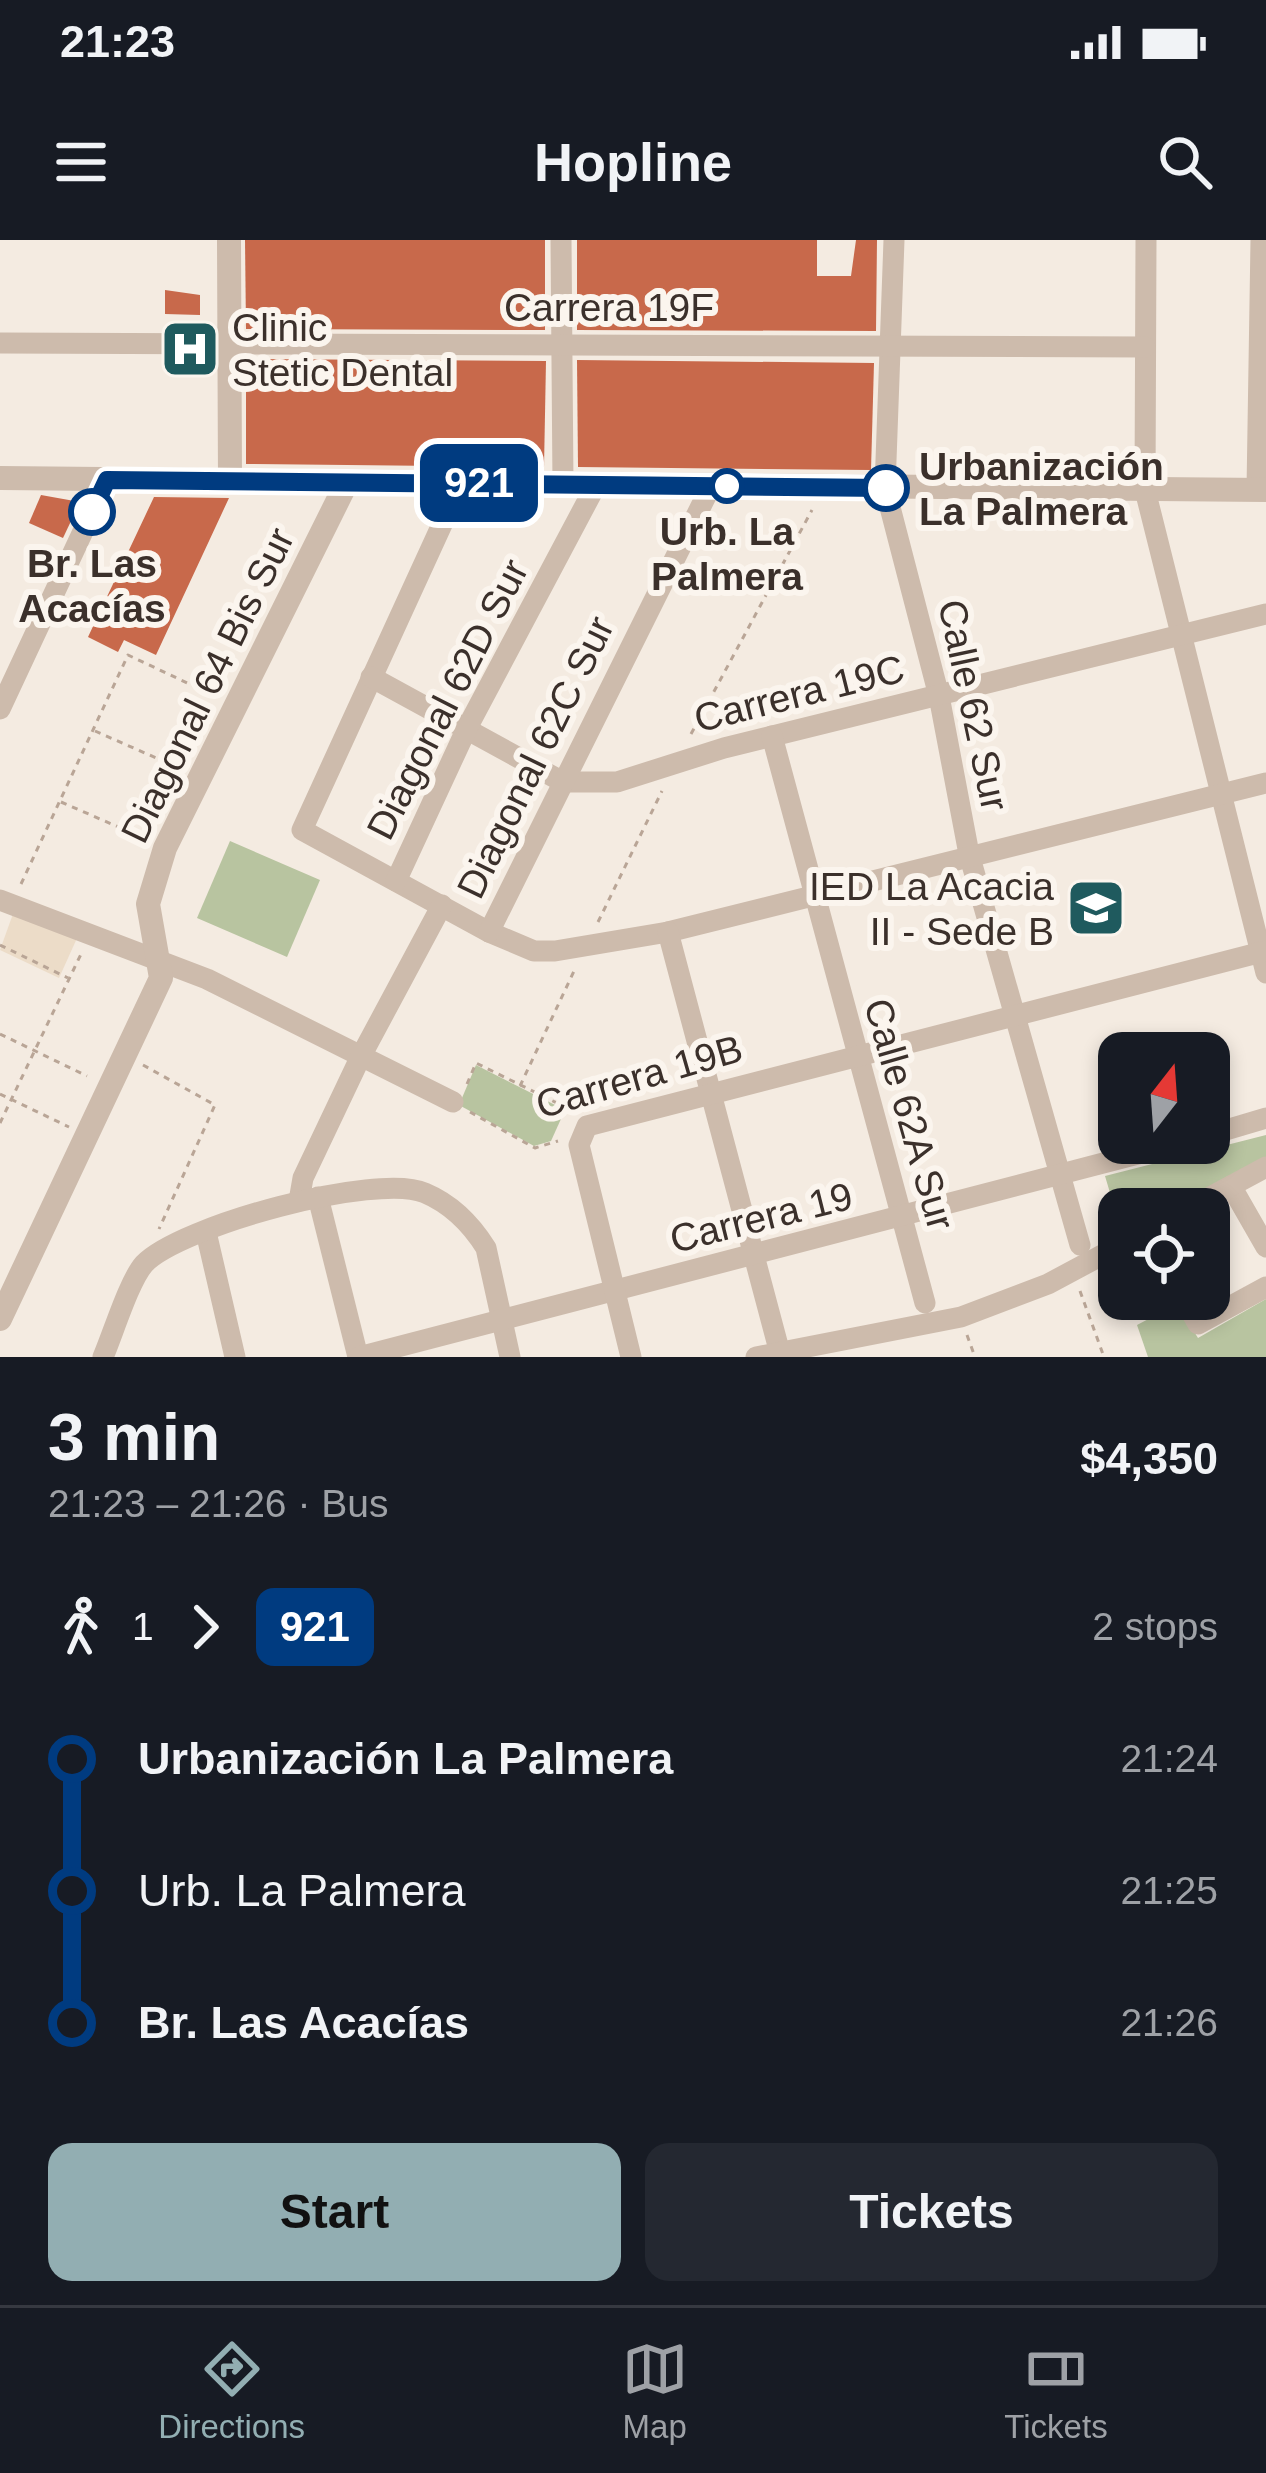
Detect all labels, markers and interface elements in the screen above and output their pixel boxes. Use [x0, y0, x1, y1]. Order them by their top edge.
text: 21:23 [60, 16, 175, 67]
icon: menu [48, 129, 114, 195]
icon: search [1152, 129, 1218, 195]
text: Hopline [534, 132, 732, 192]
street label: Carrera 19F [504, 286, 714, 329]
place label: Clinic Stetic Dental [232, 306, 453, 394]
hospital icon: Clinic Stetic Dental [159, 318, 221, 380]
line badge: 921 [410, 444, 548, 522]
place label: Urbanización La Palmera [919, 445, 1164, 533]
text: 921 [444, 459, 514, 506]
marker: Urbanización La Palmera [864, 466, 908, 510]
marker: Urb. La Palmera [711, 470, 743, 502]
marker: Br. Las Acacías [70, 490, 114, 534]
place label: Urb. La Palmera [651, 510, 803, 598]
street label: Diagonal 64 Bis Sur [113, 521, 302, 850]
place label: Br. Las Acacías [18, 542, 166, 630]
street label: Diagonal 62D Sur [358, 552, 536, 846]
street label: Calle 62 Sur [930, 596, 1017, 815]
street label: Diagonal 62C Sur [449, 609, 622, 905]
street label: Carrera 19C [690, 647, 908, 740]
place label: IED La Acacia II - Sede B [809, 865, 1054, 953]
school or university icon: IED La Acacia II - Sede B [1065, 877, 1127, 939]
street label: Calle 62A Sur [856, 994, 963, 1235]
street label: Carrera 19B [531, 1027, 747, 1126]
north arrow [1098, 1032, 1230, 1164]
map controls [1098, 1032, 1230, 1320]
street label: Carrera 19 [665, 1174, 857, 1261]
button: locate [1098, 1188, 1230, 1320]
text: 3 min [48, 1400, 220, 1474]
text: $4,350 [1080, 1433, 1218, 1484]
text: 21:23 – 21:26 · Bus [48, 1482, 388, 1525]
icon: walk [48, 1594, 114, 1660]
icon: forward [172, 1594, 238, 1660]
text: 921 [280, 1603, 350, 1650]
text: 1 [132, 1605, 154, 1648]
text: 2 stops [1092, 1605, 1218, 1648]
text: Urbanización La Palmera [138, 1733, 673, 1784]
text: 21:24 [1120, 1737, 1218, 1780]
text: Urb. La Palmera [138, 1865, 466, 1916]
text: 21:25 [1120, 1869, 1218, 1912]
text: Br. Las Acacías [138, 1997, 469, 2048]
text: 21:26 [1120, 2001, 1218, 2044]
button: Start [48, 2143, 621, 2281]
button: Tickets [645, 2143, 1218, 2281]
tab: Directions [158, 2336, 305, 2446]
tab: Map [622, 2336, 688, 2446]
tab: Tickets [1004, 2336, 1108, 2446]

